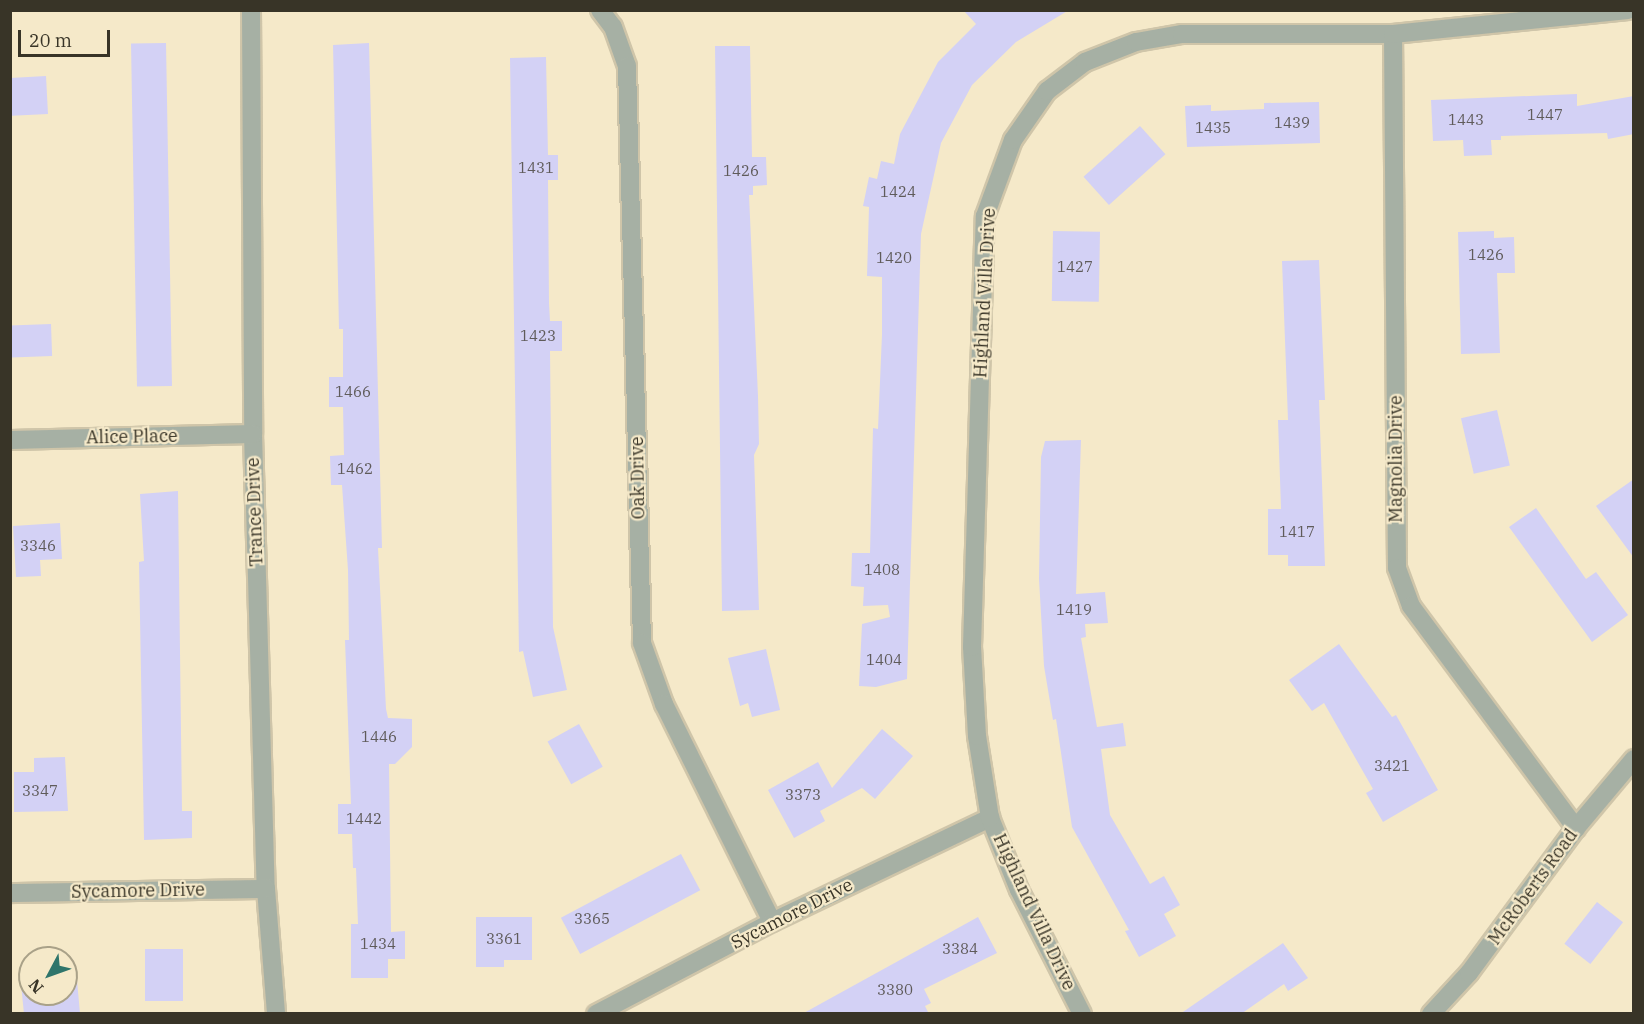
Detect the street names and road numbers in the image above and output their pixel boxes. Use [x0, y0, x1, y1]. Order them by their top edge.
street label: Highland Villa Drive [970, 207, 1000, 379]
street label: Magnolia Drive [1385, 395, 1407, 523]
street label: Alice Place [86, 425, 178, 449]
street label: Oak Drive [626, 436, 650, 520]
street label: Trance Drive [242, 457, 268, 567]
street label: McRoberts Road [1484, 825, 1582, 949]
street label: Highland Villa Drive [988, 830, 1080, 994]
street label: Sycamore Drive [728, 874, 856, 954]
street label: Sycamore Drive [71, 879, 205, 903]

